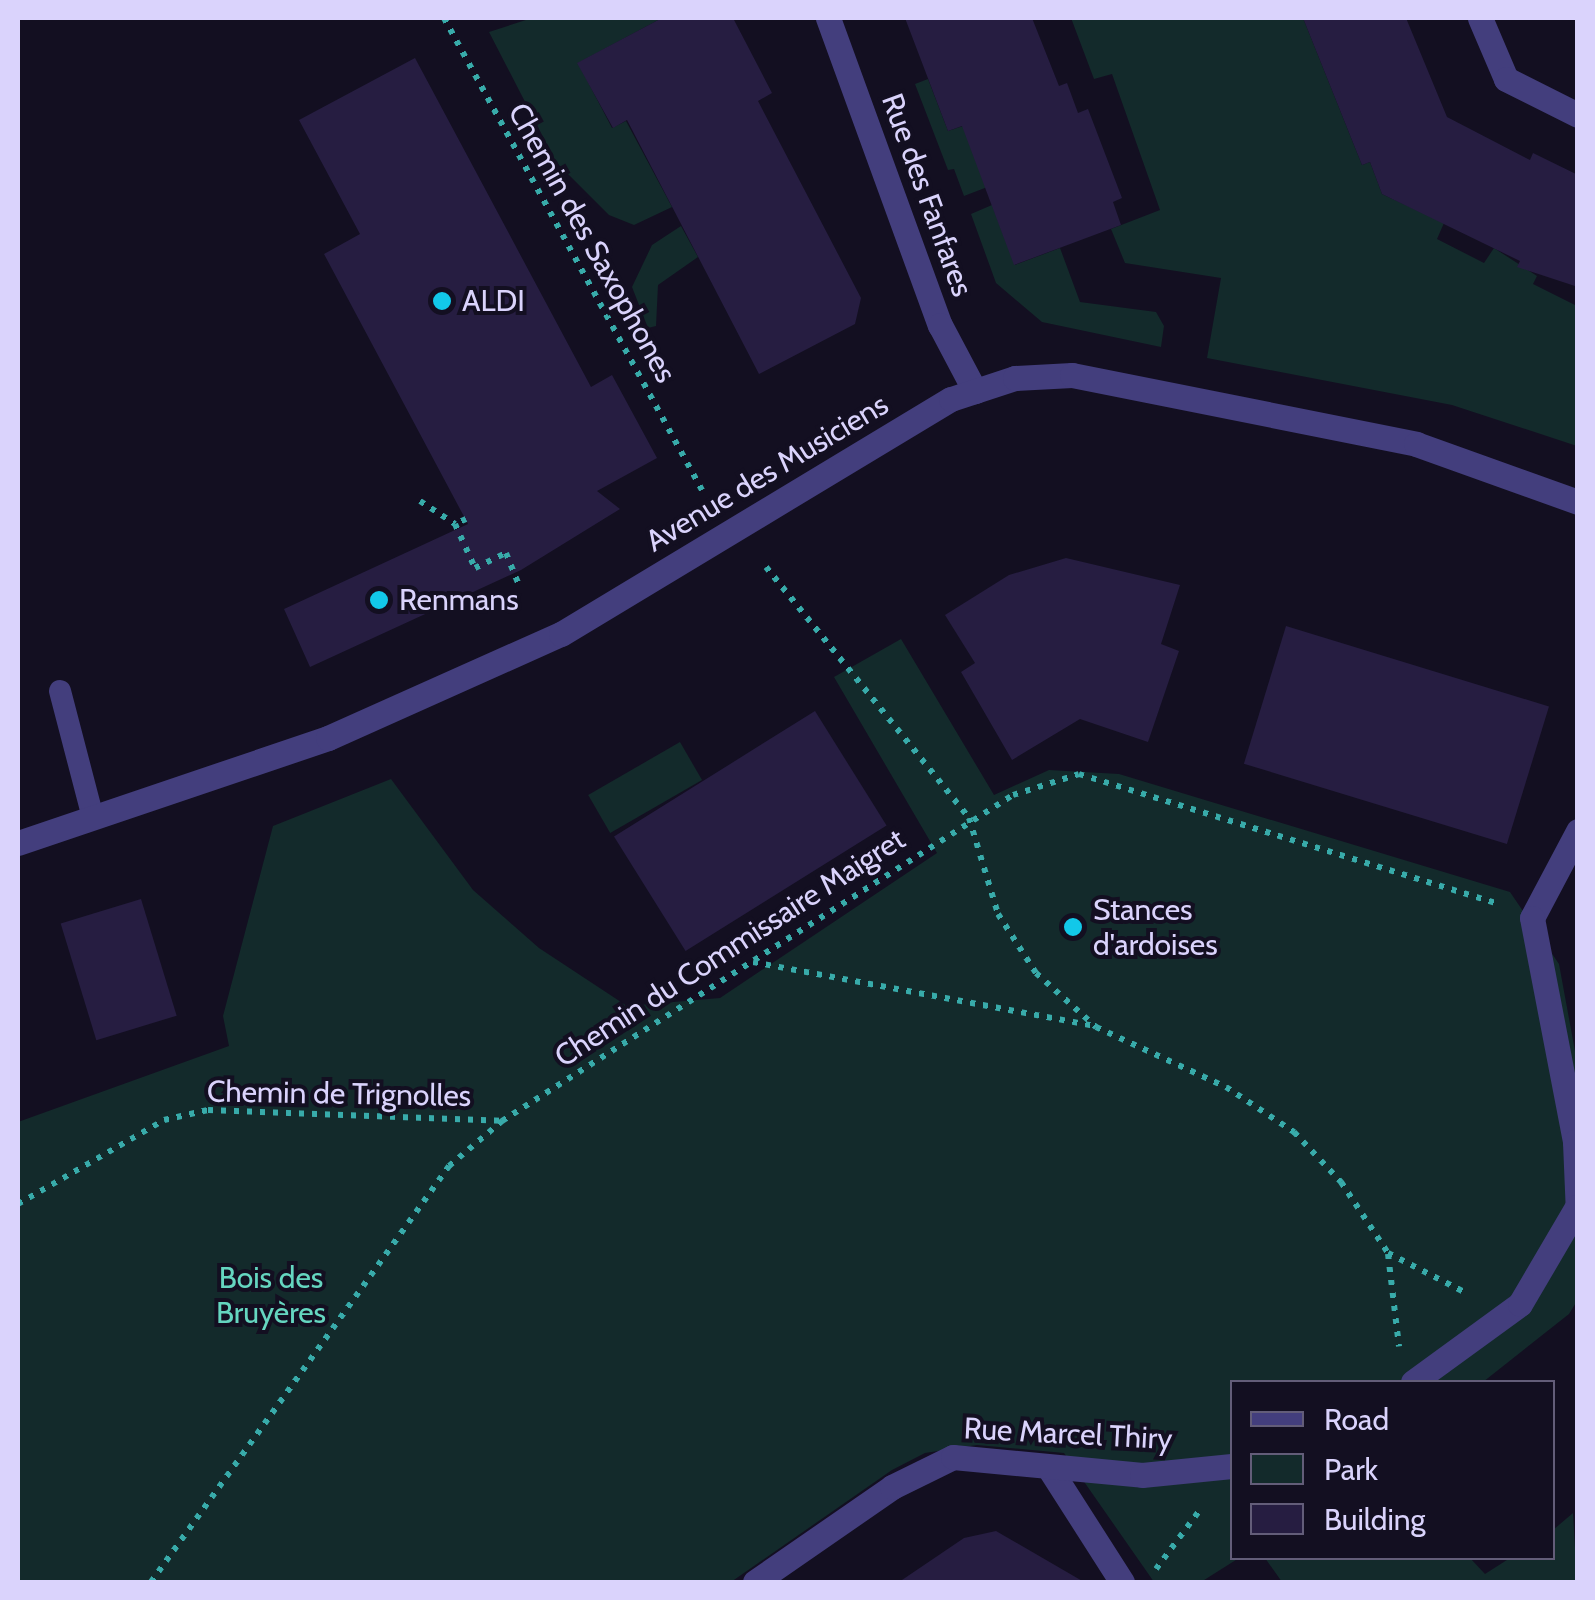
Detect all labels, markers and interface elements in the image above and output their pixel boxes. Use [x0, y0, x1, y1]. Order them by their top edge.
street label: Rue des Fanfares [874, 89, 980, 301]
street label: Chemin des Saxophones [500, 97, 684, 389]
place label: ALDI [462, 283, 525, 319]
marker: ALDI [431, 290, 453, 312]
street label: Avenue des Musiciens [639, 386, 895, 560]
place label: Renmans [399, 582, 519, 618]
marker: Renmans [368, 589, 390, 611]
street label: Chemin du Commissaire Maigret [548, 821, 912, 1075]
place label: Stances d'ardoises [1093, 892, 1218, 962]
marker: Stances d'ardoises [1062, 916, 1084, 938]
street label: Chemin de Trignolles [207, 1074, 471, 1114]
park label: Bois des Bruyères [216, 1260, 326, 1330]
legend [1230, 1380, 1555, 1560]
text: Road [1324, 1401, 1389, 1438]
street label: Rue Marcel Thiry [963, 1411, 1173, 1457]
text: Park [1324, 1451, 1378, 1488]
text: Building [1324, 1501, 1426, 1538]

